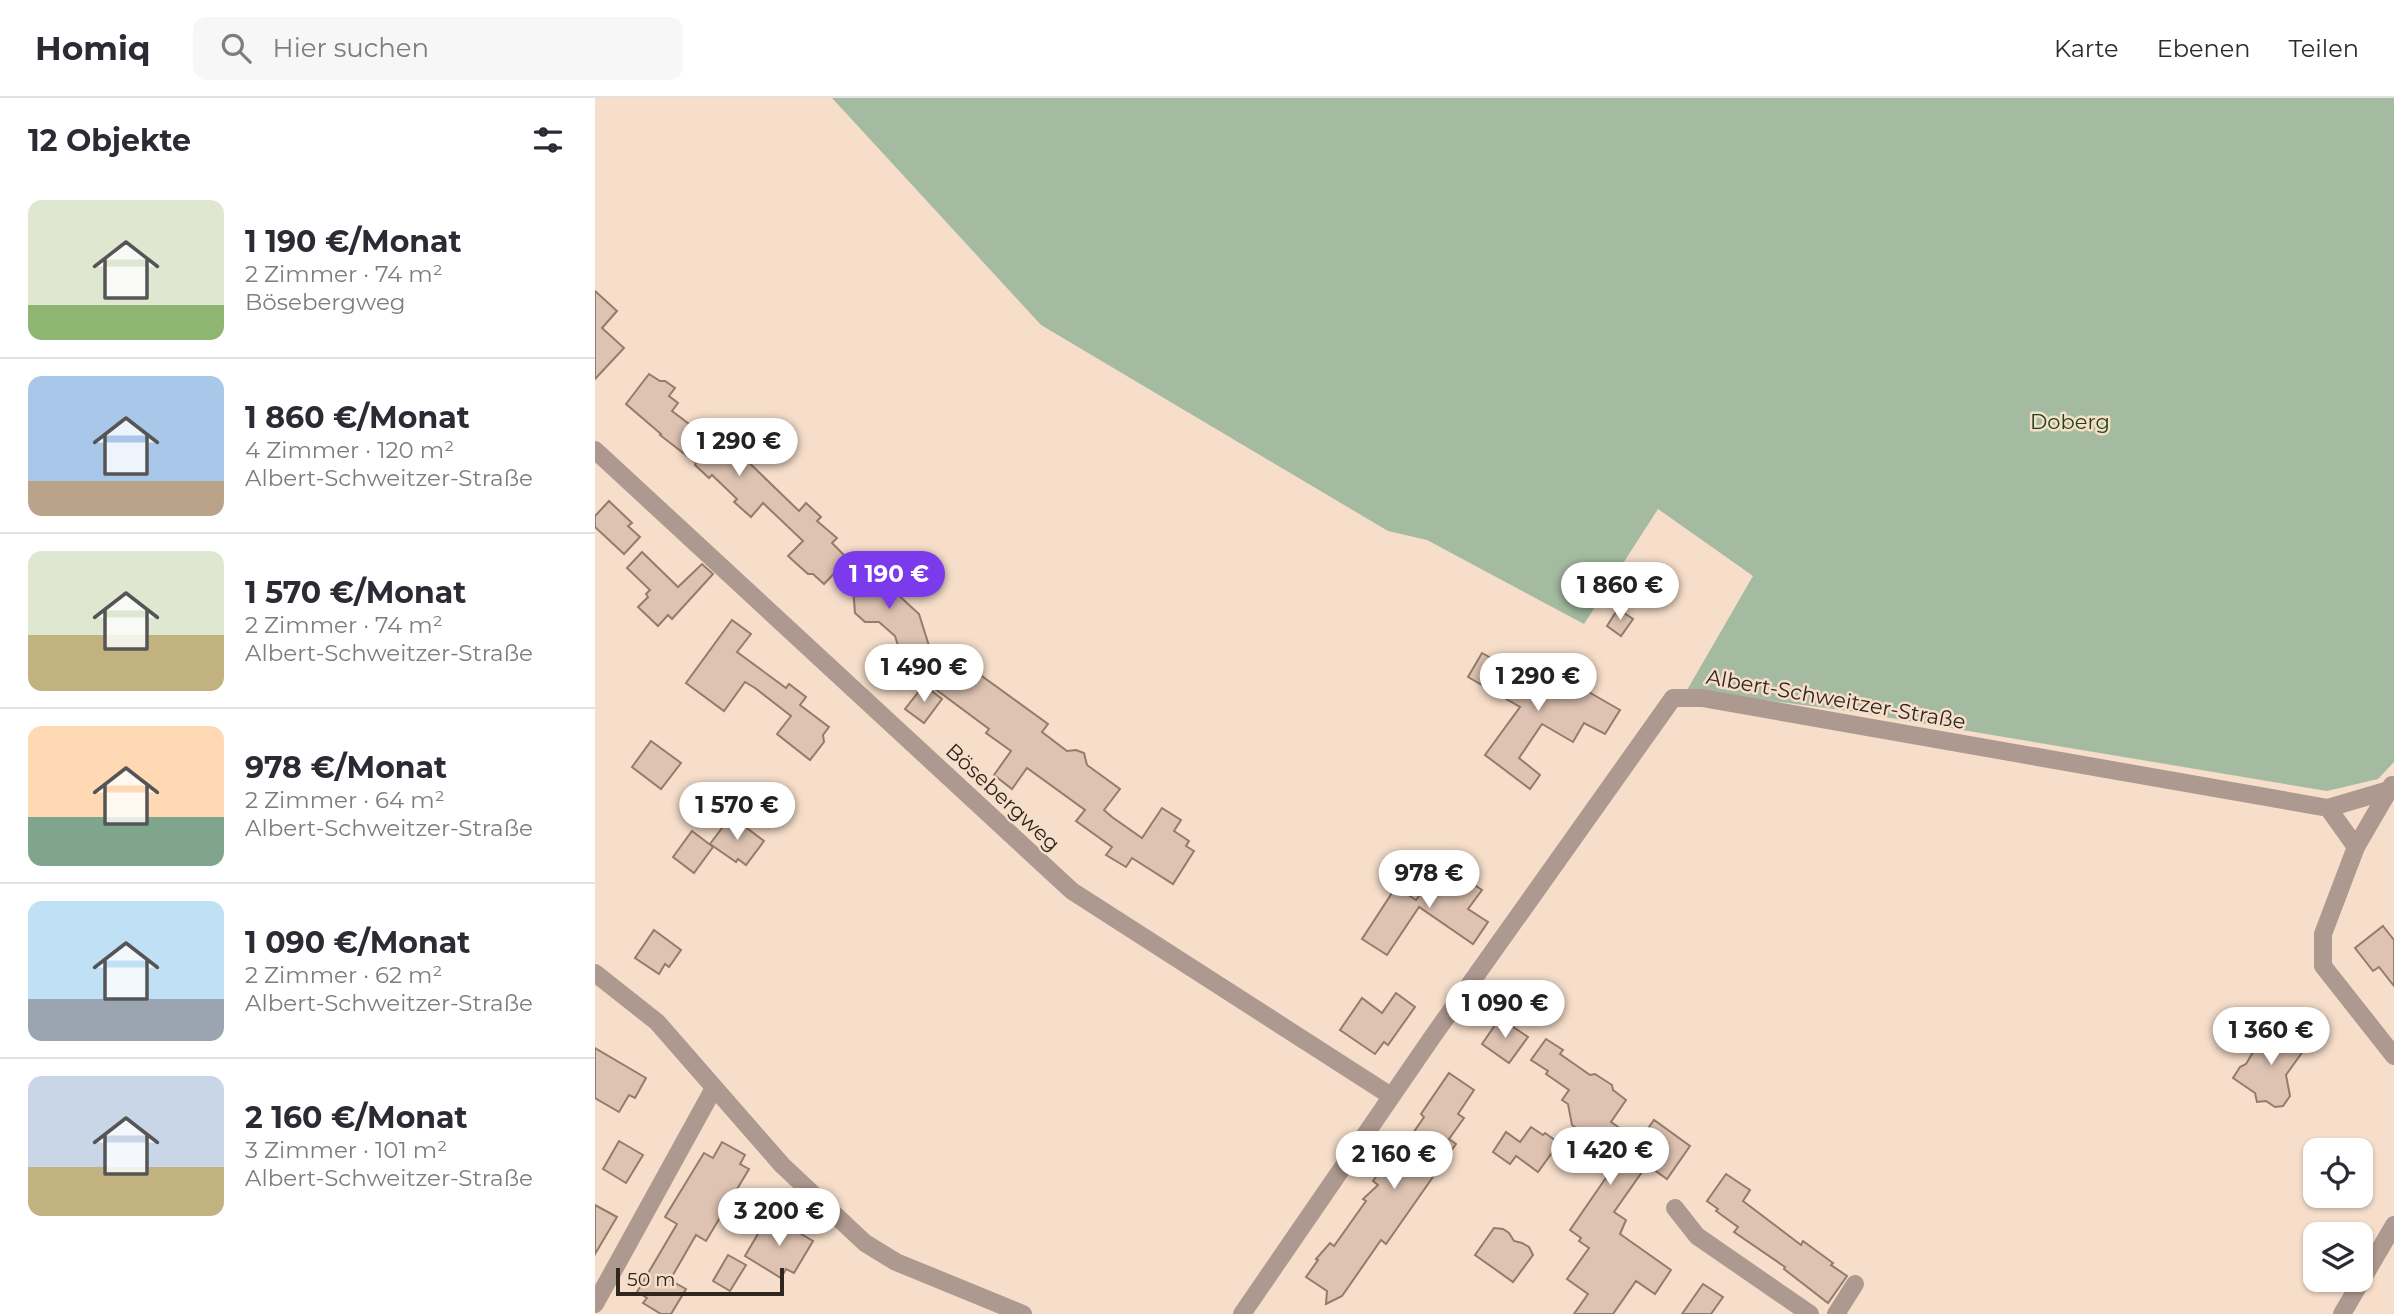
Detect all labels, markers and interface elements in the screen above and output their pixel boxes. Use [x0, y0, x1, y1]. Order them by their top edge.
search box [193, 17, 683, 80]
text: Homiq [35, 28, 151, 68]
icon: search [217, 29, 255, 67]
text: Hier suchen [273, 32, 429, 64]
text: Karte [2054, 34, 2119, 63]
text: Ebenen [2157, 34, 2250, 63]
text: Teilen [2288, 34, 2359, 63]
icon: filters [529, 121, 567, 159]
text: 12 Objekte [28, 122, 191, 159]
text: 1 190 €/Monat [245, 223, 462, 260]
icon: home [84, 228, 168, 312]
text: 2 Zimmer · 74 m² [245, 260, 443, 288]
text: Bösebergweg [245, 288, 406, 316]
text: 1 860 €/Monat [245, 399, 470, 436]
icon: home [84, 404, 168, 488]
park label: Doberg [2030, 409, 2110, 434]
pin: 1 290 € [674, 418, 804, 478]
text: 1 290 € [697, 427, 781, 455]
text: 4 Zimmer · 120 m² [245, 436, 454, 464]
text: Albert-Schweitzer-Straße [245, 464, 533, 492]
pin: 1 190 € [824, 552, 954, 611]
text: 1 190 € [849, 560, 929, 588]
pin: 1 860 € [1555, 562, 1685, 622]
text: 1 860 € [1577, 571, 1663, 599]
text: 1 570 €/Monat [245, 574, 466, 611]
icon: home [84, 579, 168, 663]
text: 2 Zimmer · 74 m² [245, 611, 443, 639]
text: Albert-Schweitzer-Straße [245, 639, 533, 667]
pin: 1 490 € [859, 644, 989, 704]
text: 1 490 € [881, 653, 967, 681]
pin: 1 290 € [1473, 654, 1603, 713]
text: 1 290 € [1496, 662, 1580, 690]
street label: Albert-Schweitzer-Straße [1704, 664, 1968, 734]
street label: Bösebergweg [941, 738, 1065, 856]
text: 978 €/Monat [245, 749, 447, 786]
icon: home [84, 754, 168, 838]
pin: 1 570 € [672, 782, 802, 842]
text: 2 Zimmer · 64 m² [245, 786, 445, 814]
text: 1 570 € [695, 791, 779, 819]
text: Albert-Schweitzer-Straße [245, 814, 533, 842]
pin: 978 € [1380, 850, 1478, 910]
text: 978 € [1395, 859, 1463, 887]
text: 1 090 €/Monat [245, 924, 470, 961]
icon: home [84, 929, 168, 1013]
text: 2 Zimmer · 62 m² [245, 961, 442, 989]
pin: 1 090 € [1440, 981, 1570, 1040]
text: Albert-Schweitzer-Straße [245, 989, 533, 1017]
text: 1 090 € [1462, 989, 1548, 1017]
pin: 1 360 € [2206, 1007, 2336, 1067]
text: 1 360 € [2229, 1016, 2313, 1044]
text: 2 160 €/Monat [245, 1099, 468, 1136]
icon: home [84, 1104, 168, 1188]
pin: 1 420 € [1545, 1128, 1675, 1187]
pin: 2 160 € [1329, 1132, 1459, 1191]
text: 3 Zimmer · 101 m² [245, 1136, 447, 1164]
text: 1 420 € [1567, 1136, 1653, 1164]
map controls [2303, 1138, 2373, 1292]
button: locate [2303, 1138, 2373, 1208]
text: 2 160 € [1352, 1140, 1436, 1168]
text: Albert-Schweitzer-Straße [245, 1164, 533, 1192]
pin: 3 200 € [714, 1188, 844, 1248]
text: 3 200 € [734, 1197, 824, 1225]
button: layers [2303, 1222, 2373, 1292]
scale bar [616, 1265, 784, 1297]
text: 50 m [627, 1268, 675, 1291]

